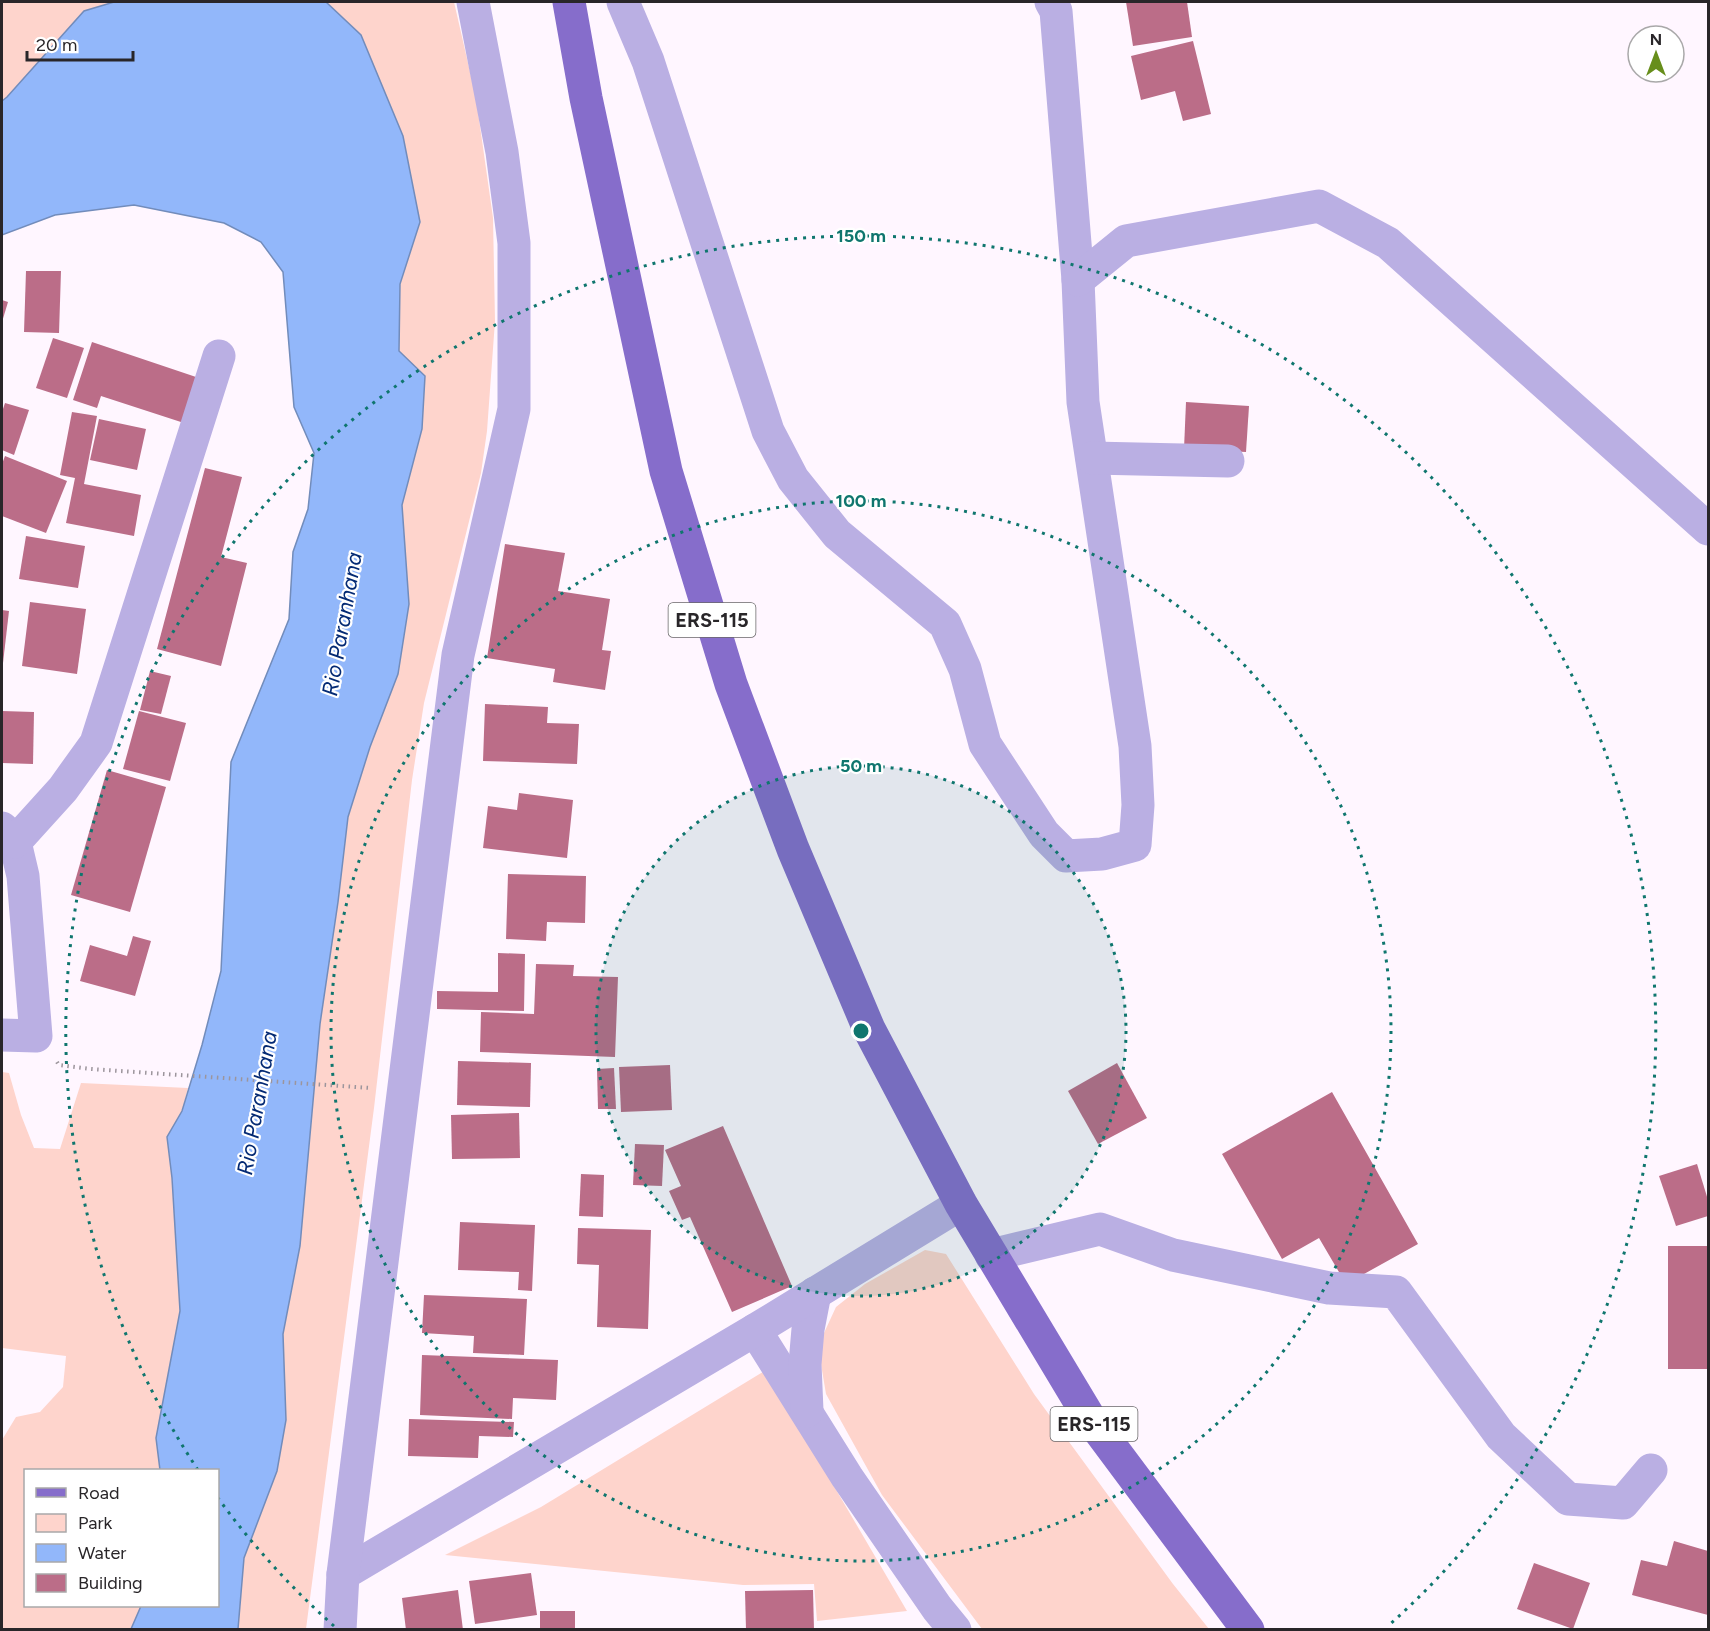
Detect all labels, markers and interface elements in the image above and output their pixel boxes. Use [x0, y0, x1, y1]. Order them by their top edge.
scale bar [27, 24, 134, 62]
north arrow [1626, 24, 1686, 84]
text: N [1650, 30, 1662, 49]
text: 20 m [36, 34, 77, 56]
text: 150 m [836, 225, 886, 247]
text: 100 m [836, 490, 886, 512]
water label: Rio Paranhana [316, 550, 368, 698]
road number: ERS-115 [668, 603, 756, 637]
text: 50 m [840, 755, 882, 777]
centre of rings [851, 1021, 871, 1041]
water label: Rio Paranhana [231, 1029, 283, 1177]
road number: ERS-115 [1050, 1407, 1138, 1441]
legend [24, 1469, 219, 1607]
text: Road [78, 1482, 119, 1504]
text: Park [78, 1512, 113, 1534]
text: Water [78, 1542, 126, 1564]
text: Building [78, 1572, 143, 1594]

